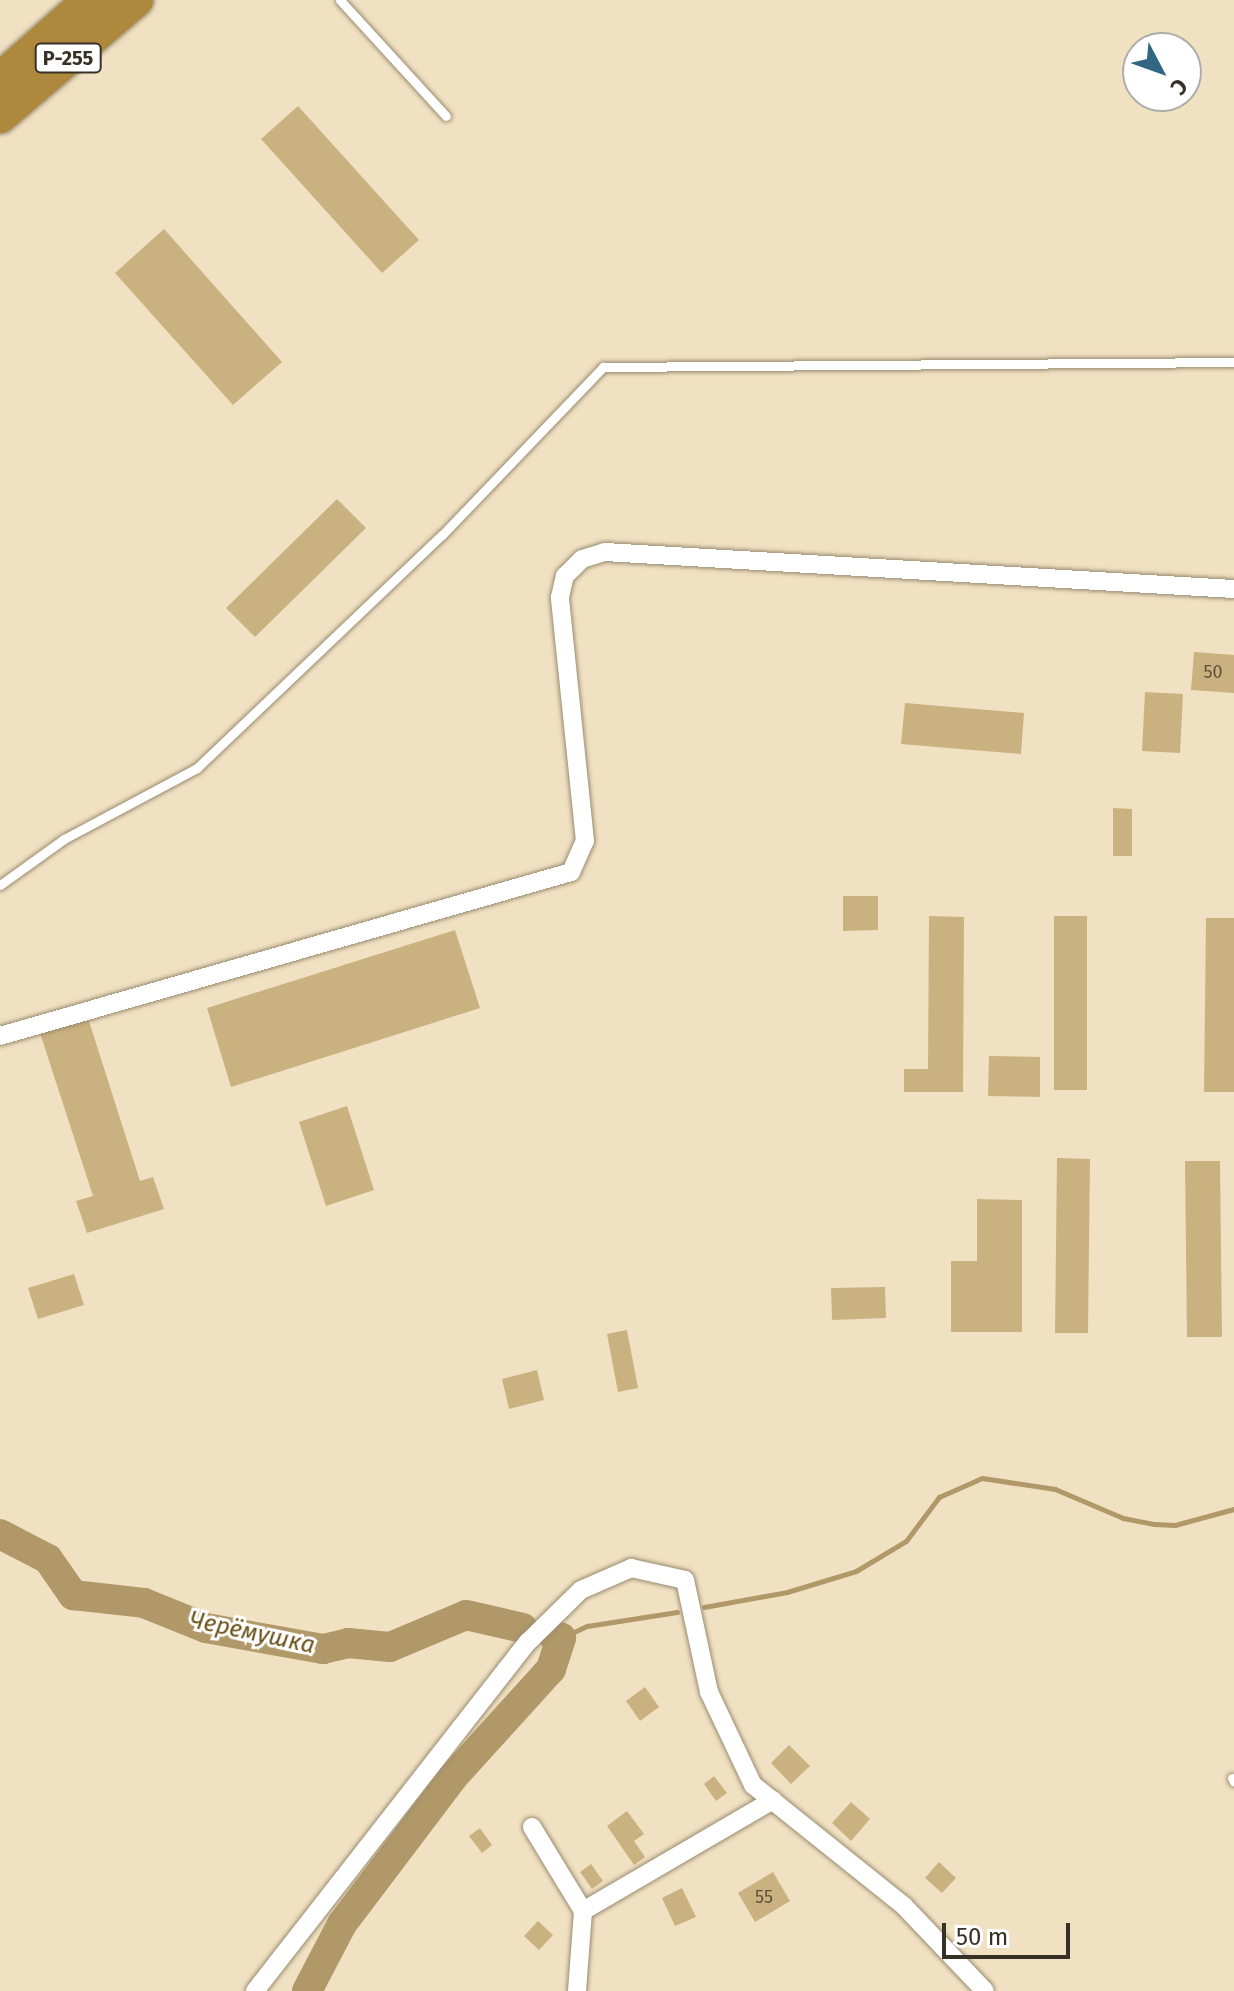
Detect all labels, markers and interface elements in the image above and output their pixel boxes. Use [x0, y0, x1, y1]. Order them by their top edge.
north arrow [1122, 32, 1202, 112]
road number: Р-255 [34, 42, 102, 74]
text: С [1165, 73, 1193, 100]
house number: 50 [1203, 661, 1223, 683]
water label: Черёмушка [187, 1606, 317, 1660]
house number: 55 [755, 1886, 773, 1908]
scale bar [946, 1907, 1074, 1957]
text: 50 m [956, 1923, 1008, 1951]

